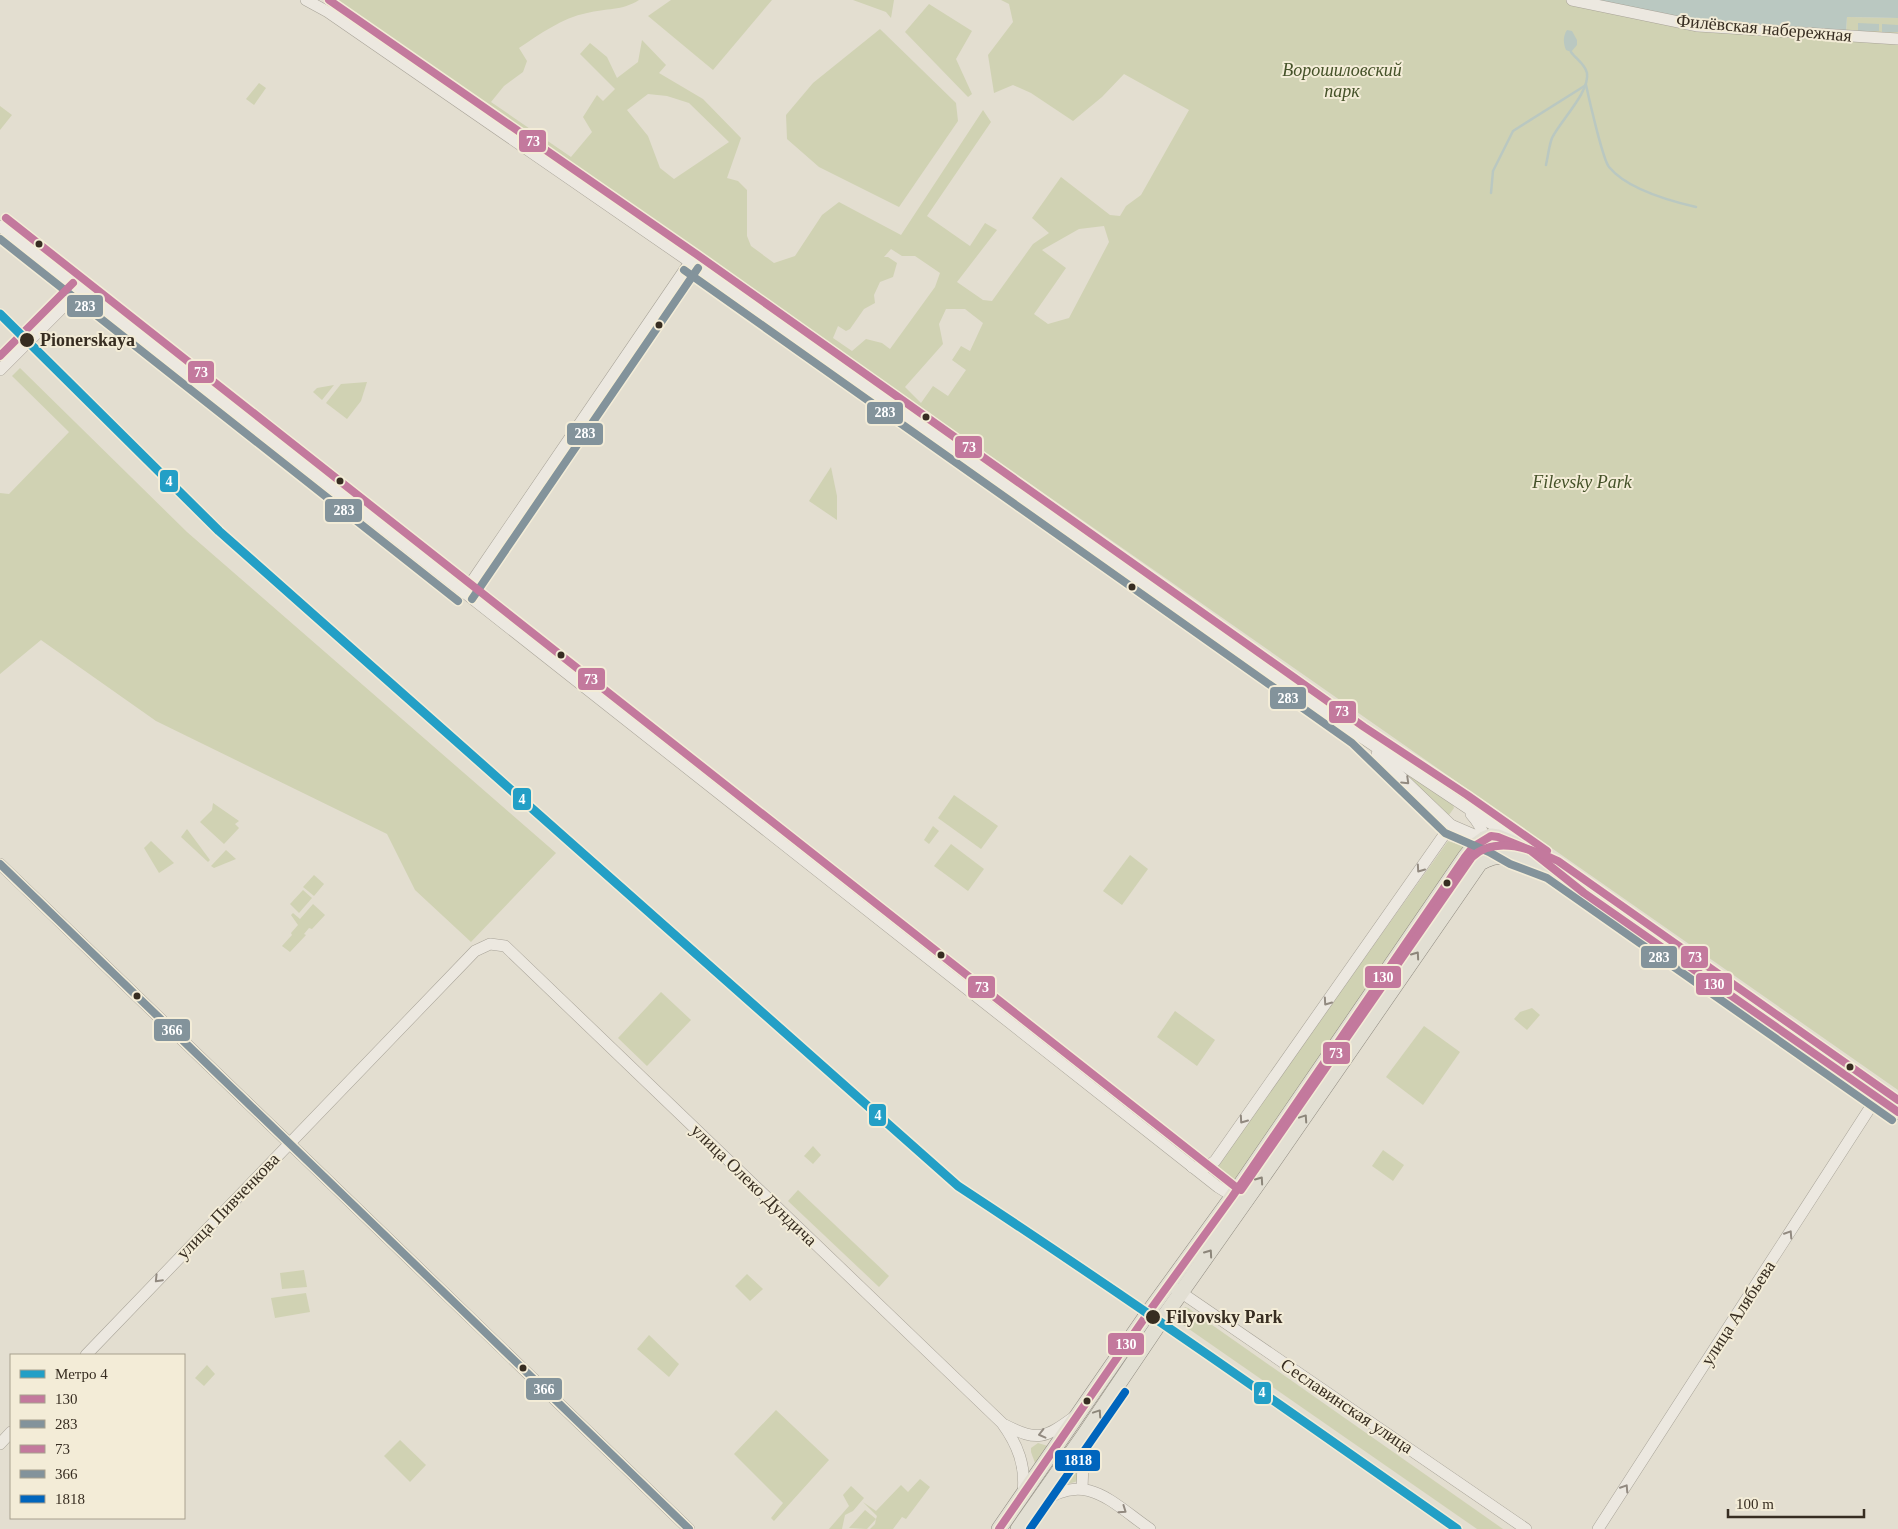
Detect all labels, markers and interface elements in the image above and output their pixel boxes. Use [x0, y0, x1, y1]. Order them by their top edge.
street label: Филёвская набережная [1675, 10, 1853, 46]
park label: Ворошиловский парк [1282, 60, 1402, 101]
line badge: 73 [518, 129, 547, 153]
text: 73 [526, 134, 540, 149]
unlabelled marker [34, 239, 44, 249]
line badge: 283 [66, 294, 104, 318]
text: 283 [75, 299, 96, 314]
unlabelled marker [654, 320, 664, 330]
place label: Pionerskaya [40, 330, 135, 350]
marker: Pionerskaya [18, 331, 36, 349]
line badge: 73 [187, 360, 215, 384]
text: 73 [194, 365, 208, 380]
line badge: 283 [866, 401, 904, 425]
text: 283 [875, 405, 896, 420]
unlabelled marker [921, 412, 931, 422]
line badge: 283 [566, 422, 604, 446]
text: 283 [575, 426, 596, 441]
line badge: 73 [954, 435, 983, 459]
text: 73 [962, 440, 976, 455]
line badge: 4 [159, 469, 179, 493]
park label: Filevsky Park [1531, 472, 1633, 492]
text: 4 [166, 474, 173, 489]
unlabelled marker [335, 476, 345, 486]
line badge: 283 [324, 498, 363, 523]
text: 283 [334, 503, 355, 518]
unlabelled marker [1127, 582, 1137, 592]
unlabelled marker [556, 650, 566, 660]
line badge: 73 [577, 667, 606, 691]
text: 73 [584, 672, 598, 687]
line badge: 283 [1269, 686, 1307, 710]
text: 283 [1278, 691, 1299, 706]
line badge: 73 [1328, 700, 1357, 724]
text: 73 [1335, 704, 1349, 719]
one-way arrow [1400, 775, 1409, 784]
line badge: 4 [512, 787, 532, 811]
text: 4 [519, 792, 526, 807]
one-way arrow [1417, 863, 1426, 873]
unlabelled marker [1442, 878, 1452, 888]
line badge: 283 [1640, 945, 1678, 969]
line badge: 73 [1680, 945, 1709, 969]
unlabelled marker [936, 950, 946, 960]
text: 283 [1649, 950, 1670, 965]
text: 73 [1688, 950, 1702, 965]
one-way arrow [1410, 951, 1419, 961]
line badge: 130 [1364, 965, 1402, 989]
text: 130 [1373, 970, 1394, 985]
line badge: 130 [1695, 972, 1733, 996]
line badge: 73 [967, 975, 996, 999]
text: 130 [1704, 977, 1725, 992]
text: 73 [975, 980, 989, 995]
unlabelled marker [132, 991, 142, 1001]
one-way arrow [1324, 996, 1332, 1005]
line badge: 366 [153, 1018, 191, 1042]
text: 366 [162, 1023, 183, 1038]
line badge: 73 [1322, 1041, 1351, 1065]
text: 73 [1329, 1046, 1343, 1061]
unlabelled marker [1845, 1062, 1855, 1072]
line badge: 4 [868, 1103, 887, 1127]
text: 4 [875, 1108, 882, 1123]
one-way arrow [1298, 1114, 1307, 1123]
one-way arrow [1240, 1115, 1249, 1124]
street label: улица Олеко Дундича [687, 1120, 821, 1250]
street label: улица Пивченкова [172, 1149, 284, 1263]
one-way arrow [1254, 1176, 1263, 1186]
one-way arrow [1783, 1230, 1792, 1240]
one-way arrow [1203, 1249, 1212, 1259]
street label: улица Алябьева [1697, 1257, 1779, 1369]
one-way arrow [155, 1274, 164, 1283]
place label: Filyovsky Park [1166, 1307, 1283, 1327]
marker: Filyovsky Park [1144, 1308, 1162, 1326]
line badge: 130 [1107, 1332, 1145, 1356]
text: 130 [1116, 1337, 1137, 1352]
legend [10, 1354, 185, 1519]
street label: Сеславинская улица [1277, 1354, 1417, 1458]
unlabelled marker [518, 1363, 528, 1373]
text: Метро 4 [55, 1366, 108, 1382]
line badge: 366 [525, 1377, 563, 1401]
line badge: 4 [1253, 1381, 1272, 1405]
text: 366 [534, 1382, 555, 1397]
text: 4 [1259, 1385, 1266, 1400]
text: 130 [55, 1391, 78, 1407]
unlabelled marker [1082, 1396, 1092, 1406]
one-way arrow [1092, 1410, 1102, 1419]
text: 283 [55, 1416, 78, 1432]
one-way arrow [1038, 1429, 1047, 1439]
text: 73 [55, 1441, 70, 1457]
line badge: 1818 [1054, 1449, 1101, 1472]
text: 1818 [1064, 1453, 1092, 1468]
text: 366 [55, 1466, 78, 1482]
one-way arrow [1619, 1484, 1628, 1494]
scale bar [1728, 1486, 1864, 1518]
text: 1818 [55, 1491, 85, 1507]
text: 100 m [1736, 1496, 1774, 1512]
one-way arrow [1118, 1504, 1127, 1513]

